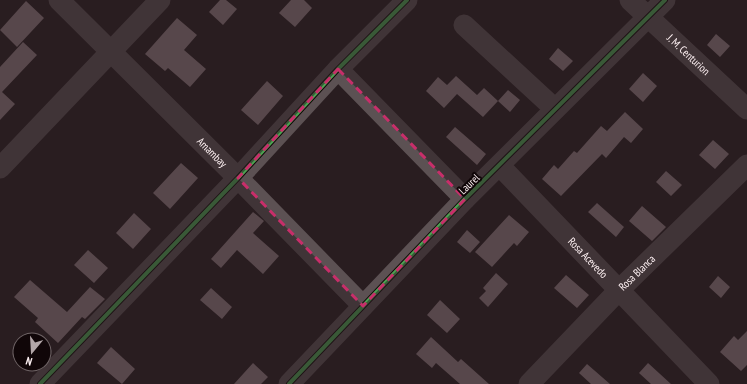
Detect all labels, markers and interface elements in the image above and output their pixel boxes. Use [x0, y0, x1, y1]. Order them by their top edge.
street label: J. M. Centurion [663, 30, 713, 78]
street label: Amambay [194, 134, 231, 171]
street label: Laurel [456, 170, 483, 197]
street label: Rosa Acevedo [565, 234, 611, 281]
street label: Rosa Blanca [616, 252, 658, 294]
north arrow [12, 332, 52, 372]
text: N [24, 354, 34, 369]

